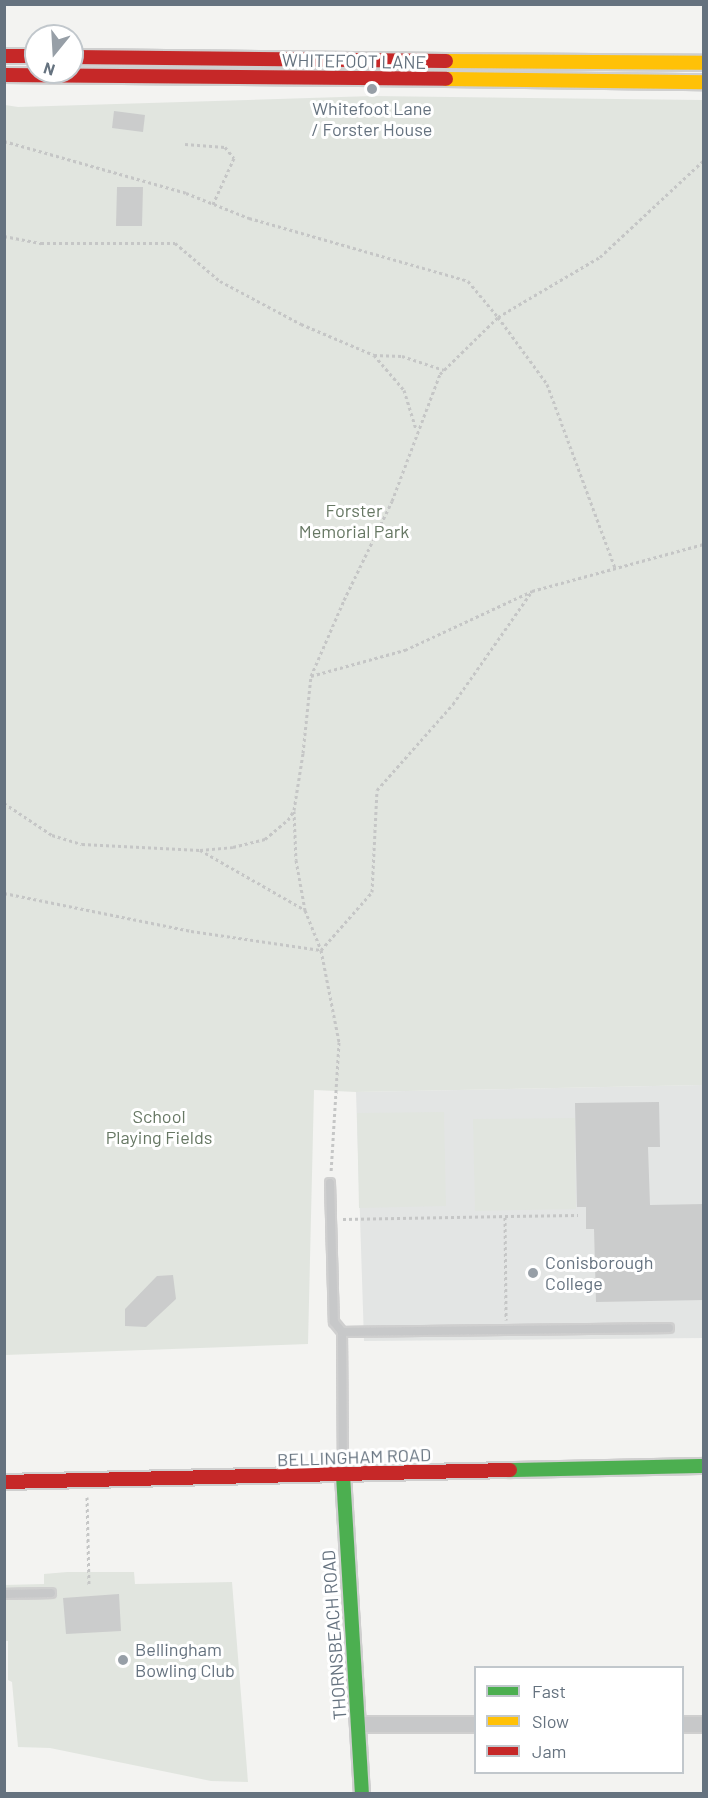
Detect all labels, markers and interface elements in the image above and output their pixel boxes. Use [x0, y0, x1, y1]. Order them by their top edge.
north arrow [24, 24, 84, 84]
street label: WHITEFOOT LANE [282, 49, 426, 73]
text: N [41, 59, 57, 80]
marker: Whitefoot Lane / Forster House [365, 82, 379, 96]
place label: Whitefoot Lane / Forster House [312, 98, 432, 140]
park label: Forster Memorial Park [299, 500, 409, 542]
park label: School Playing Fields [106, 1106, 212, 1148]
place label: Conisborough College [545, 1252, 653, 1294]
marker: Conisborough College [526, 1266, 540, 1280]
street label: BELLINGHAM ROAD [277, 1444, 431, 1470]
street label: THORNSBEACH ROAD [317, 1549, 351, 1721]
place label: Bellingham Bowling Club [135, 1639, 235, 1682]
marker: Bellingham Bowling Club [116, 1653, 130, 1667]
legend [474, 1666, 684, 1774]
text: Fast [532, 1680, 566, 1702]
text: Slow [532, 1710, 569, 1732]
text: Jam [532, 1740, 566, 1762]

